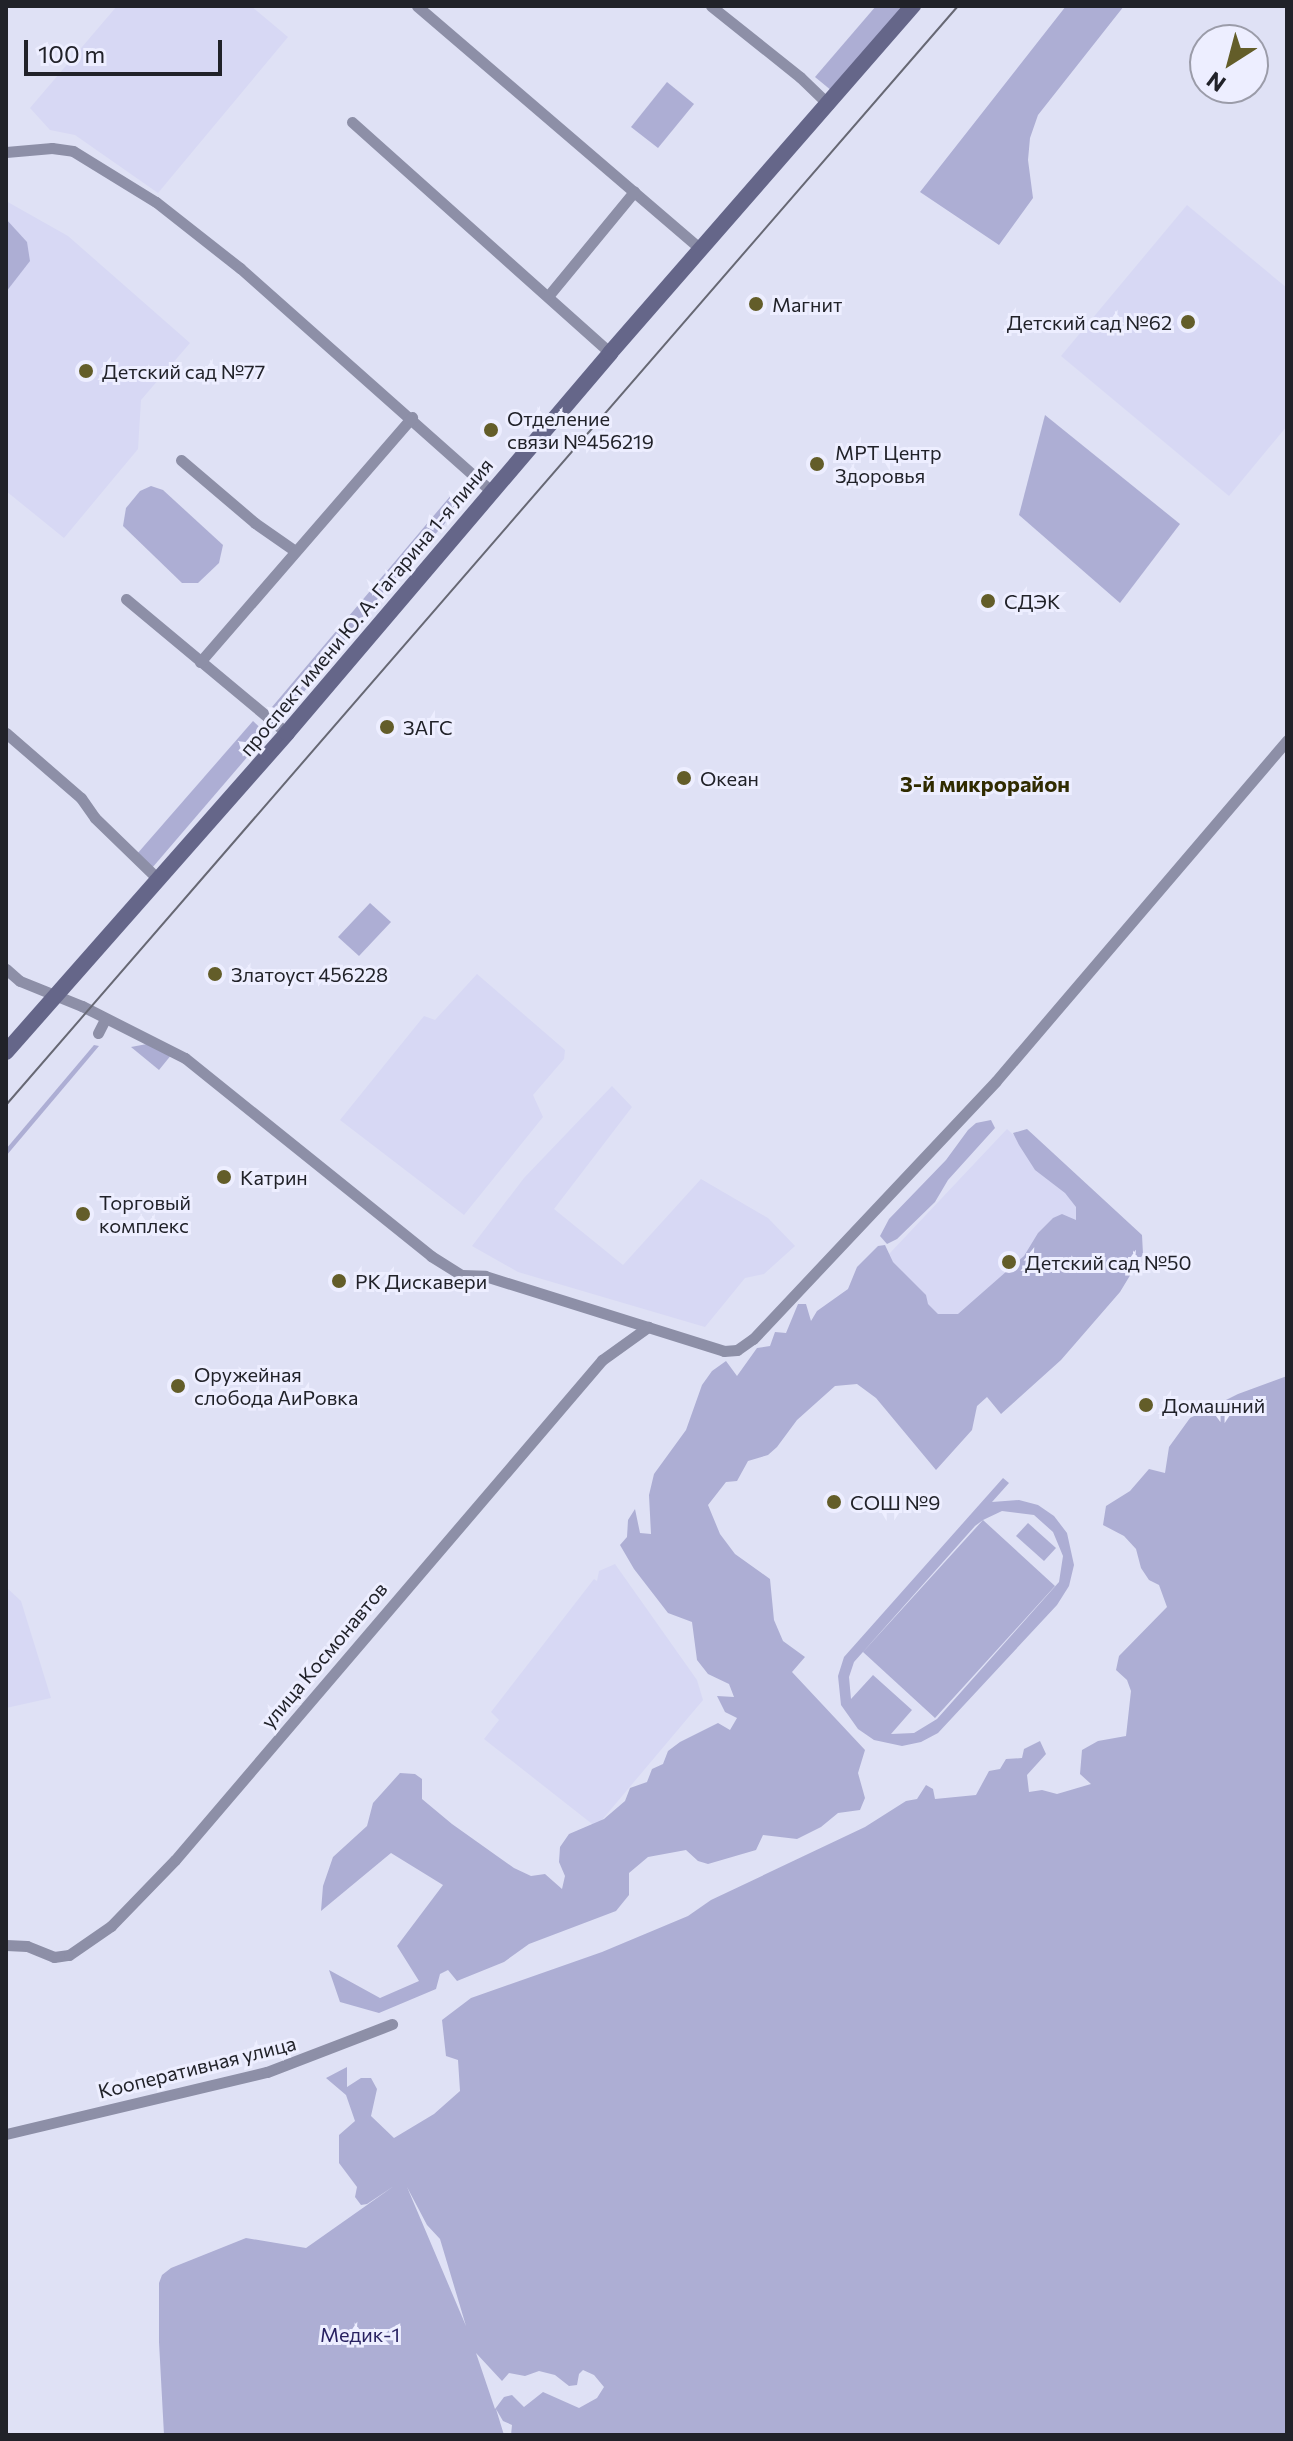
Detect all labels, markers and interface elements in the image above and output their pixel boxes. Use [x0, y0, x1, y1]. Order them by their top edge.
scale bar [28, 24, 226, 74]
north arrow [1189, 24, 1269, 104]
text: 100 m [38, 39, 105, 68]
text: N [1201, 66, 1230, 98]
place label: Магнит [772, 292, 842, 316]
marker: Магнит [747, 295, 765, 313]
place label: Детский сад №62 [1007, 310, 1172, 334]
marker: Детский сад №62 [1179, 313, 1197, 331]
place label: Детский сад №77 [102, 359, 265, 383]
marker: Детский сад №77 [77, 362, 95, 380]
place label: Отделение связи №456219 [507, 406, 654, 453]
marker: Отделение связи №456219 [482, 421, 500, 439]
place label: МРТ Центр Здоровья [835, 440, 942, 487]
street label: проспект имени Ю. А. Гагарина 1-я линия [234, 453, 498, 761]
marker: МРТ Центр Здоровья [806, 453, 828, 475]
place label: СДЭК [1004, 589, 1061, 613]
marker: СДЭК [979, 592, 997, 610]
place label: ЗАГС [403, 715, 453, 739]
marker: ЗАГС [378, 718, 396, 736]
place label: Океан [700, 766, 759, 790]
marker: Океан [675, 769, 693, 787]
district label: 3-й микрорайон [900, 771, 1070, 797]
place label: Златоуст 456228 [231, 962, 388, 986]
marker: Златоуст 456228 [206, 965, 224, 983]
place label: Катрин [240, 1165, 308, 1189]
marker: Катрин [215, 1168, 233, 1186]
place label: Торговый комплекс [99, 1190, 191, 1237]
marker: Торговый комплекс [74, 1205, 92, 1223]
place label: Детский сад №50 [1025, 1250, 1192, 1274]
marker: Детский сад №50 [1000, 1253, 1018, 1271]
place label: РК Дискавери [355, 1269, 487, 1293]
marker: РК Дискавери [330, 1272, 348, 1290]
place label: Оружейная слобода АиРовка [194, 1362, 358, 1409]
marker: Оружейная слобода АиРовка [169, 1377, 187, 1395]
place label: Домашний [1162, 1393, 1265, 1417]
marker: Домашний [1137, 1396, 1155, 1414]
place label: СОШ №9 [850, 1490, 940, 1514]
marker: СОШ №9 [825, 1493, 843, 1511]
street label: улица Космонавтов [256, 1577, 392, 1733]
street label: Кооперативная улица [96, 2031, 298, 2103]
park label: Медик-1 [320, 2322, 400, 2346]

